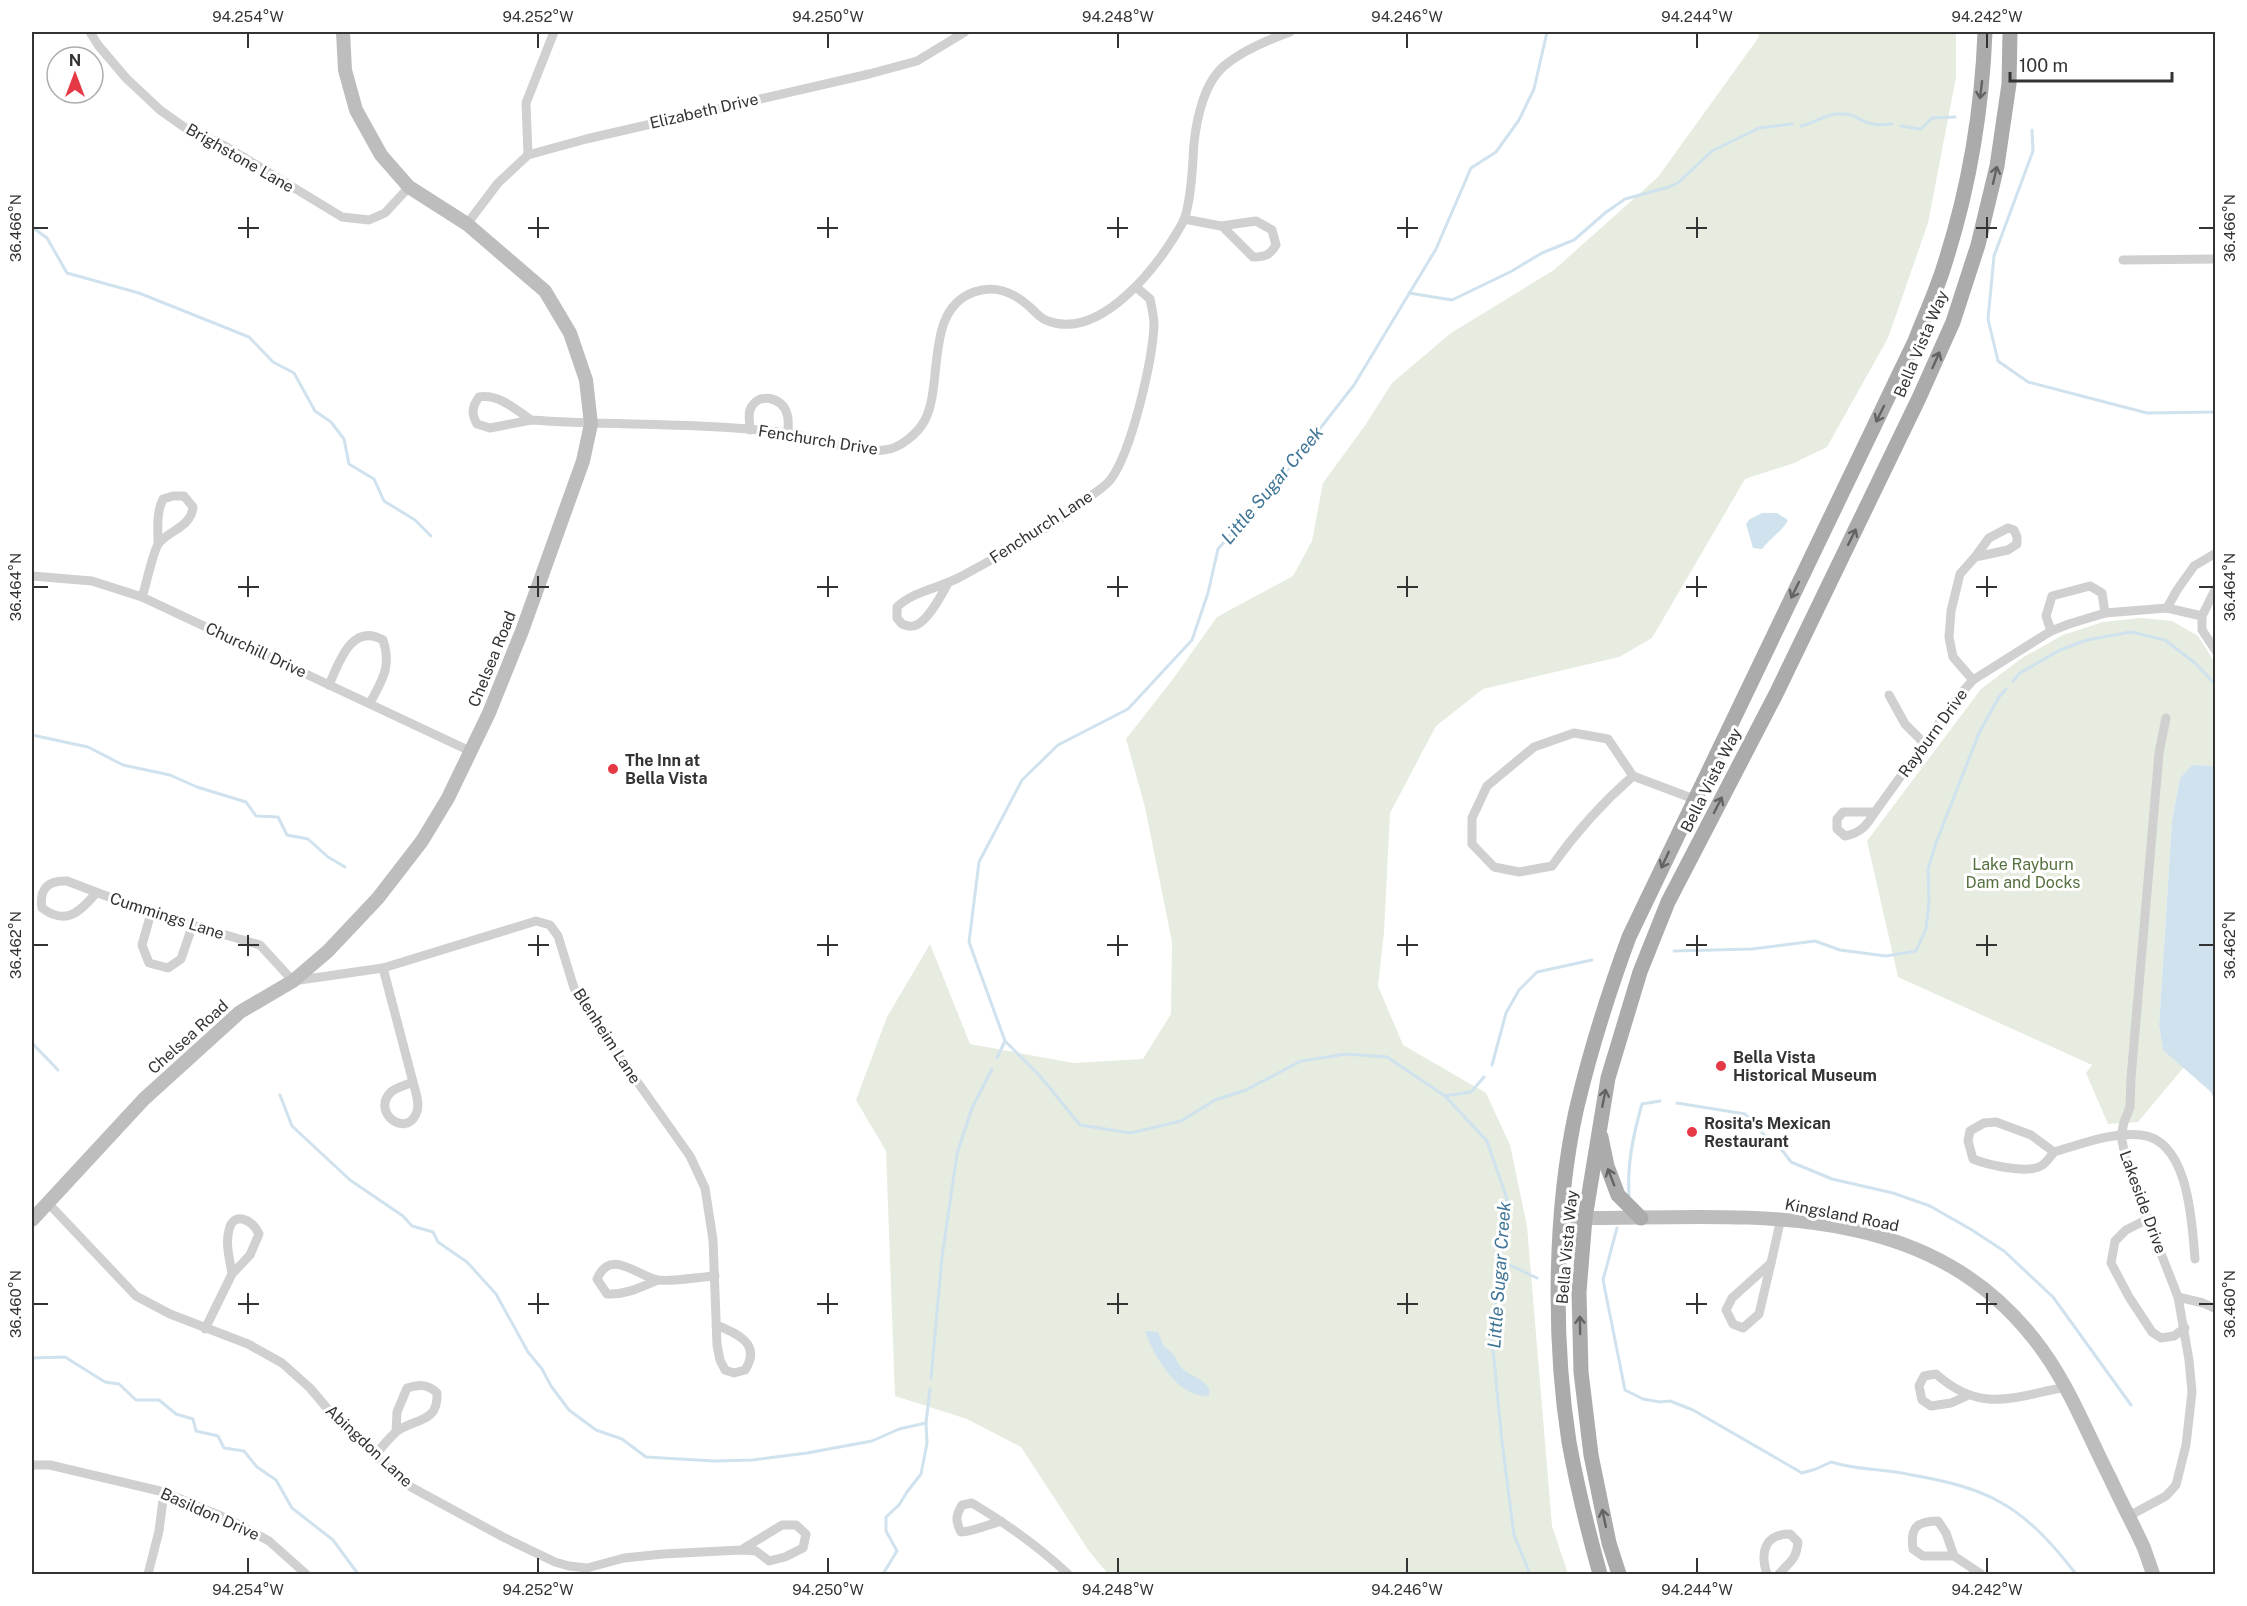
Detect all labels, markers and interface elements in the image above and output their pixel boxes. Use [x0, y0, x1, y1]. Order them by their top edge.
text: 94.254°W [212, 8, 284, 25]
text: 94.252°W [502, 8, 574, 25]
text: 94.250°W [792, 8, 864, 25]
text: 94.248°W [1082, 8, 1154, 25]
text: 94.246°W [1371, 8, 1443, 25]
text: 94.244°W [1661, 8, 1733, 25]
text: 94.242°W [1952, 8, 2023, 25]
north arrow [45, 45, 105, 105]
scale bar [2010, 45, 2172, 83]
text: N [69, 51, 81, 70]
text: 100 m [2019, 55, 2068, 76]
one-way arrow [1975, 79, 1986, 99]
street label: Elizabeth Drive [648, 89, 760, 133]
street label: Brighstone Lane [183, 119, 297, 197]
one-way arrow [1989, 166, 2001, 185]
text: 36.466°N [7, 194, 24, 262]
text: 36.466°N [2221, 194, 2238, 262]
street label: Bella Vista Way [1890, 287, 1952, 400]
one-way arrow [1931, 352, 1942, 370]
one-way arrow [1873, 405, 1885, 423]
street label: Fenchurch Drive [757, 421, 879, 459]
water label: Little Sugar Creek [1217, 422, 1328, 548]
street label: Fenchurch Lane [986, 487, 1096, 567]
one-way arrow [1847, 528, 1859, 546]
text: 36.464°N [7, 553, 24, 621]
text: 36.464°N [2221, 553, 2238, 621]
one-way arrow [1788, 580, 1800, 598]
street label: Chelsea Road [464, 608, 520, 710]
street label: Churchill Drive [202, 618, 310, 682]
street label: Rayburn Drive [1895, 685, 1971, 781]
street label: Bella Vista Way [1677, 724, 1746, 835]
place label: The Inn at Bella Vista [625, 751, 708, 788]
marker: The Inn at Bella Vista [606, 762, 620, 776]
one-way arrow [1712, 797, 1724, 814]
one-way arrow [1658, 851, 1670, 869]
park label: Lake Rayburn Dam and Docks [1966, 855, 2080, 892]
street label: Cummings Lane [107, 889, 227, 943]
text: 36.462°N [7, 911, 24, 979]
text: 36.462°N [2221, 911, 2238, 979]
street label: Blenheim Lane [569, 985, 645, 1087]
street label: Chelsea Road [144, 996, 232, 1078]
place label: Bella Vista Historical Museum [1733, 1048, 1877, 1085]
marker: Bella Vista Historical Museum [1714, 1059, 1728, 1073]
one-way arrow [1599, 1089, 1610, 1108]
place label: Rosita's Mexican Restaurant [1704, 1114, 1831, 1151]
marker: Rosita's Mexican Restaurant [1685, 1125, 1699, 1139]
street label: Lakeside Drive [2116, 1148, 2170, 1256]
one-way arrow [1604, 1168, 1615, 1187]
street label: Bella Vista Way [1553, 1189, 1581, 1305]
street label: Kingsland Road [1783, 1195, 1901, 1235]
water label: Little Sugar Creek [1483, 1201, 1515, 1349]
text: 36.460°N [7, 1270, 24, 1338]
text: 36.460°N [2221, 1270, 2238, 1338]
one-way arrow [1574, 1315, 1586, 1335]
street label: Abingdon Lane [322, 1401, 416, 1491]
street label: Basildon Drive [158, 1484, 262, 1544]
one-way arrow [1598, 1509, 1609, 1528]
text: 94.254°W [212, 1581, 284, 1598]
text: 94.252°W [502, 1581, 574, 1598]
text: 94.250°W [792, 1581, 864, 1598]
text: 94.248°W [1082, 1581, 1154, 1598]
text: 94.246°W [1371, 1581, 1443, 1598]
text: 94.244°W [1661, 1581, 1733, 1598]
text: 94.242°W [1952, 1581, 2023, 1598]

